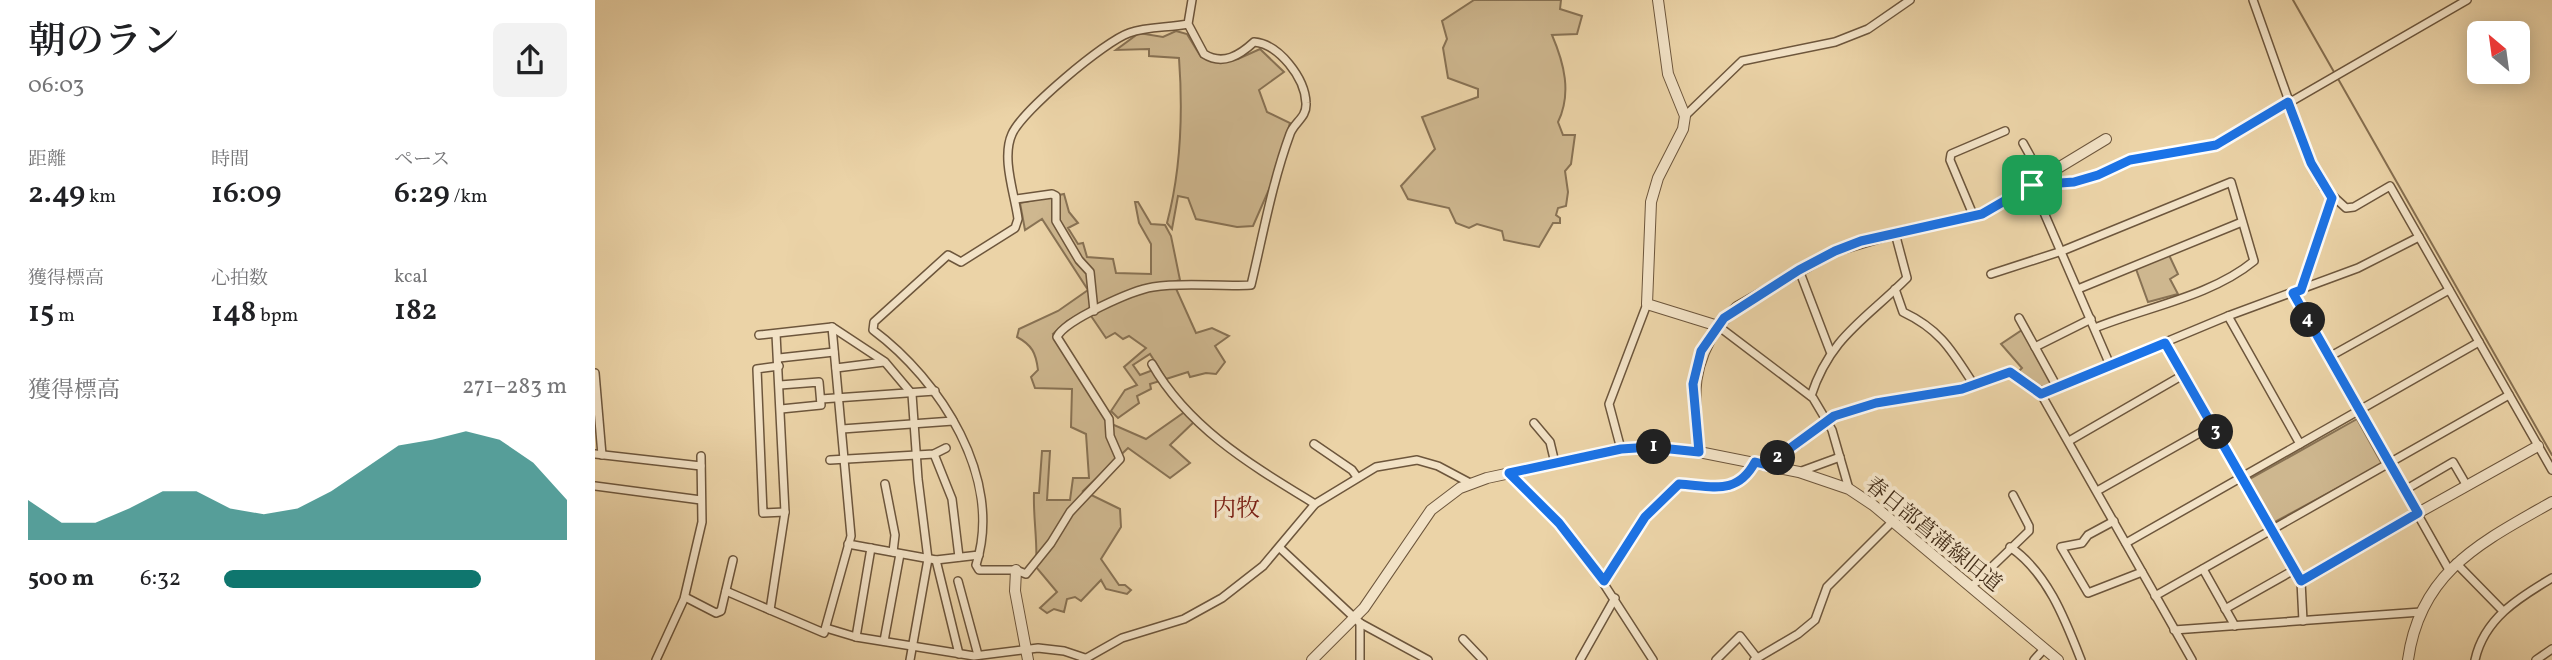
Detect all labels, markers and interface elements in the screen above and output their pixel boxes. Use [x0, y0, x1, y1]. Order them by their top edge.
text: 朝のラン [28, 17, 180, 70]
north arrow [2467, 21, 2531, 84]
map controls [2467, 21, 2530, 84]
button: share [493, 23, 567, 97]
text: 06:03 [28, 70, 84, 102]
text: 距離 [28, 147, 66, 173]
text: 時間 [211, 147, 249, 173]
text: ペース [394, 147, 450, 173]
pin [2002, 155, 2062, 215]
icon: arrive [2013, 166, 2051, 204]
text: 2.49 [28, 173, 85, 215]
text: 16:09 [211, 173, 282, 215]
text: 6:29 [394, 173, 450, 215]
text: km [85, 184, 116, 210]
text: /km [450, 184, 488, 210]
text: kcal [394, 264, 428, 290]
text: 獲得標高 [28, 266, 104, 292]
text: 心拍数 [211, 266, 268, 292]
text: 182 [394, 290, 437, 332]
text: 15 [28, 292, 54, 334]
text: 148 [211, 292, 257, 334]
pin: 4 [2291, 302, 2325, 338]
text: m [54, 303, 75, 329]
text: bpm [257, 303, 298, 329]
text: 4 [2302, 306, 2313, 332]
text: 271–283 m [462, 371, 567, 403]
text: 獲得標高 [28, 375, 120, 407]
pin: 3 [2199, 414, 2233, 450]
text: 3 [2211, 418, 2220, 444]
pin: 1 [1637, 430, 1671, 464]
text: 1 [1650, 433, 1657, 459]
pin: 2 [1761, 440, 1795, 476]
text: 2 [1773, 444, 1782, 470]
street label: 春日部菖蒲線旧道 [1859, 471, 2007, 599]
district label: 内牧 [1212, 493, 1260, 527]
text: 500 m [28, 563, 94, 595]
text: 6:32 [140, 563, 181, 595]

